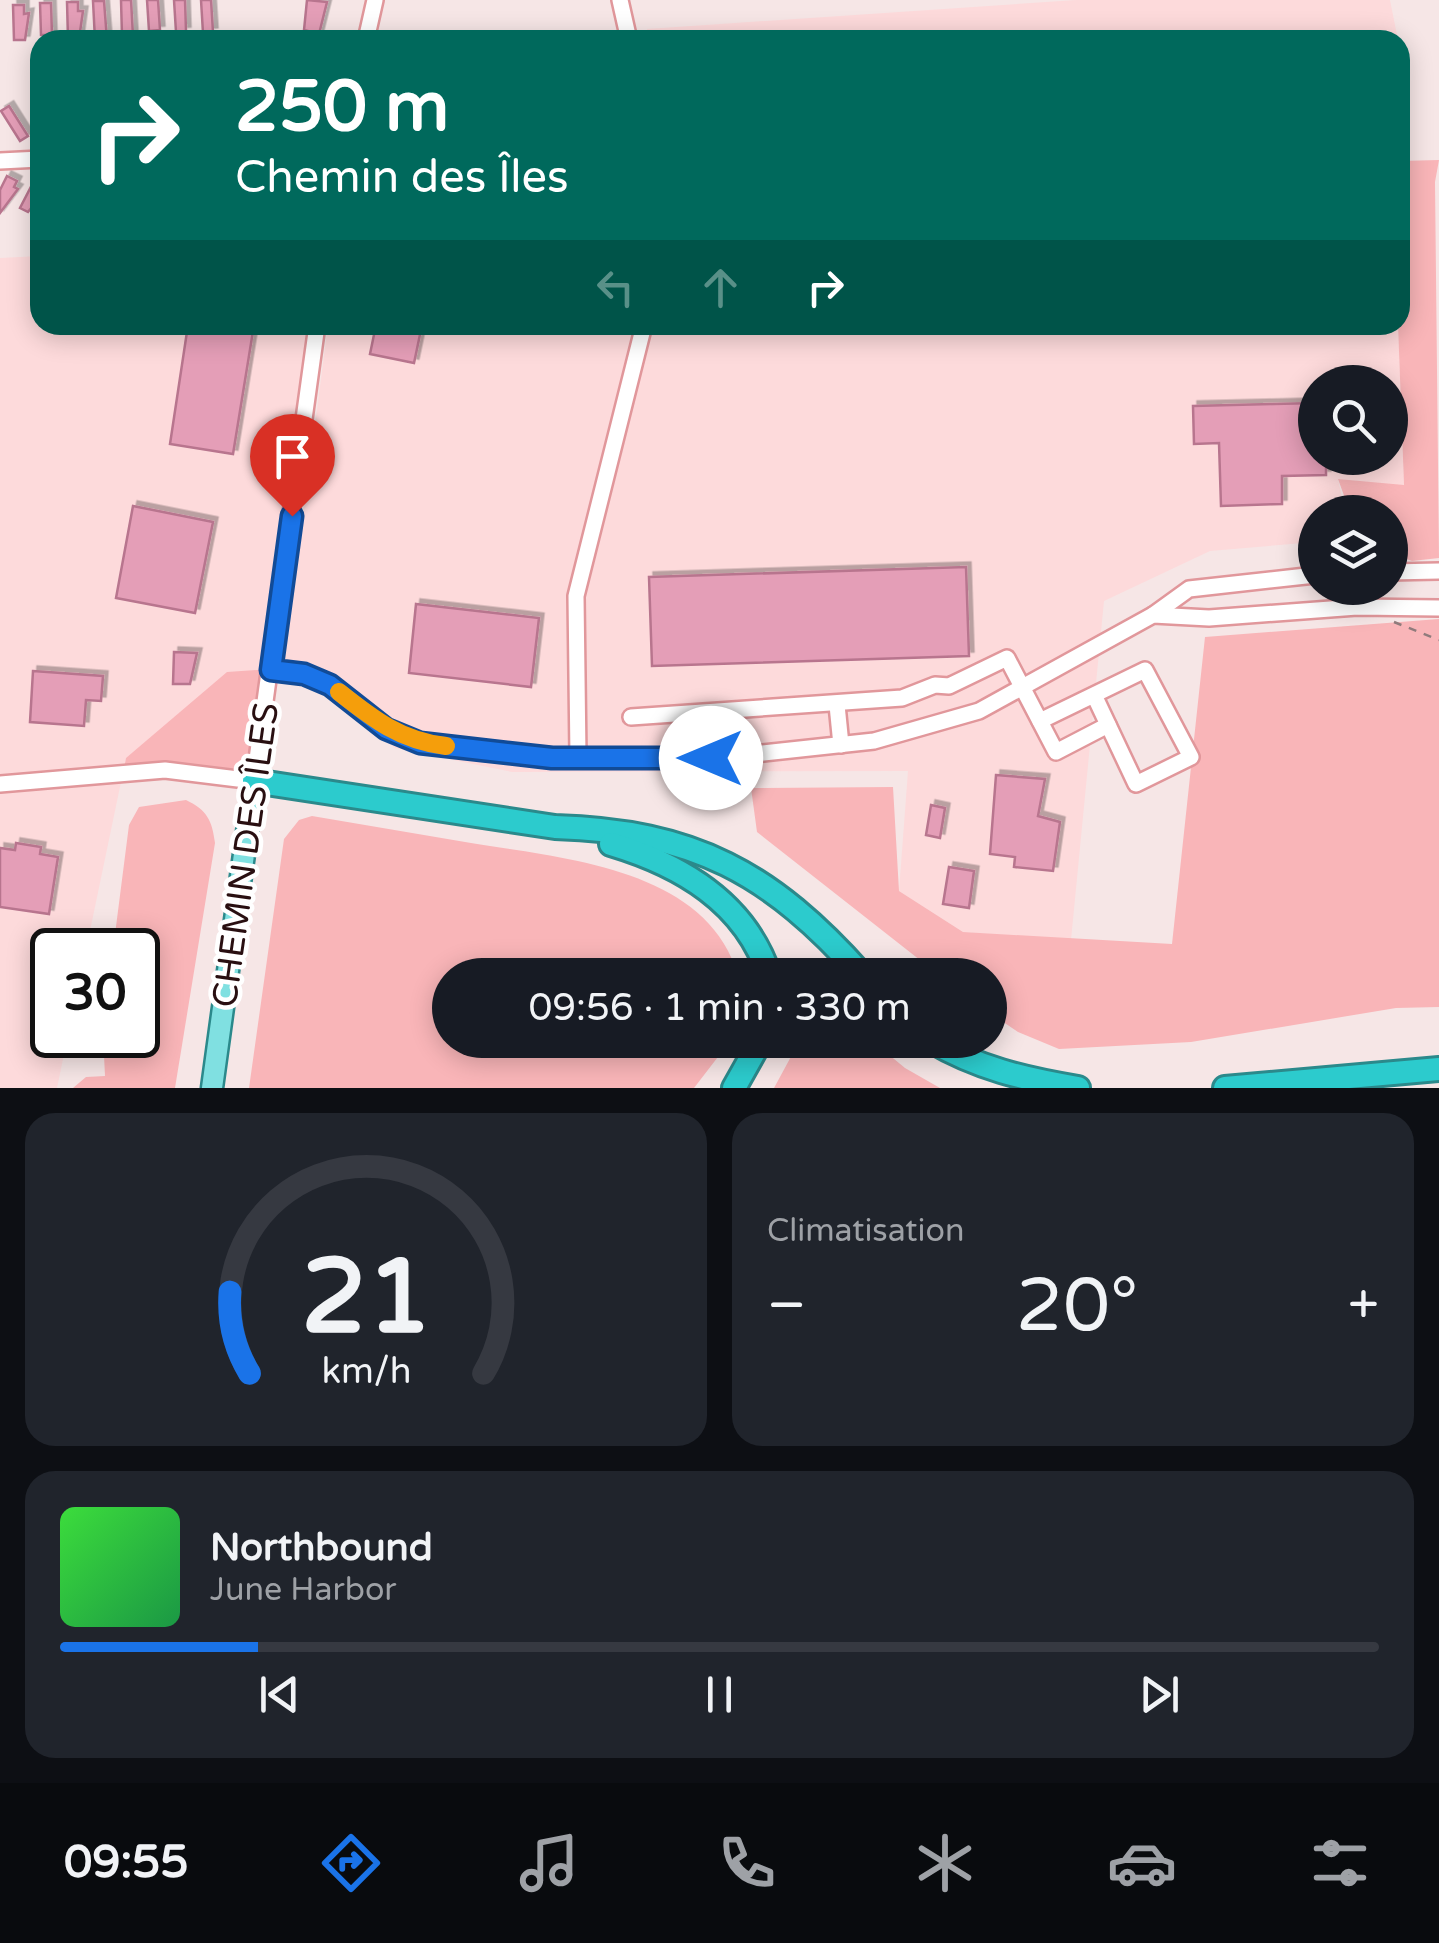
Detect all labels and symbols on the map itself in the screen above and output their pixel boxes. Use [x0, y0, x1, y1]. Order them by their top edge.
pin [250, 414, 335, 517]
street label: CHEMIN DES ÎLES [204, 700, 288, 1010]
position arrow [659, 706, 763, 810]
speed limit sign: 30 [30, 928, 160, 1058]

